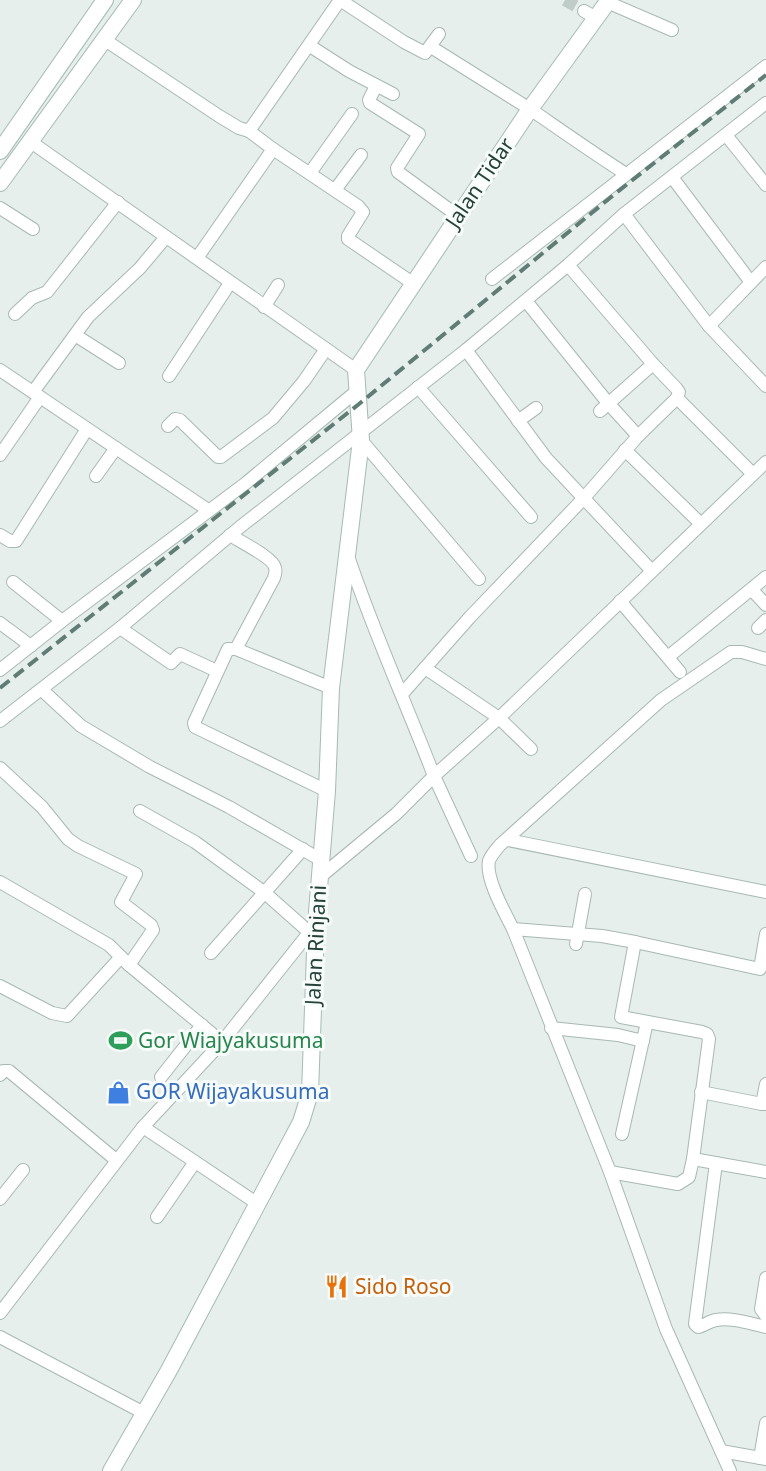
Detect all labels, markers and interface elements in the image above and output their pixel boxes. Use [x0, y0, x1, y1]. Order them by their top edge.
street label: Jalan Tidar [437, 131, 520, 235]
street label: Jalan Rinjani [298, 884, 332, 1008]
place label: Gor Wiajyakusuma [138, 1026, 323, 1054]
sports icon: Gor Wiajyakusuma [107, 1028, 133, 1054]
place label: GOR Wijayakusuma [136, 1077, 330, 1105]
shop icon: GOR Wijayakusuma [105, 1079, 131, 1105]
place label: Sido Roso [355, 1272, 452, 1300]
restaurant icon: Sido Roso [324, 1274, 350, 1300]

